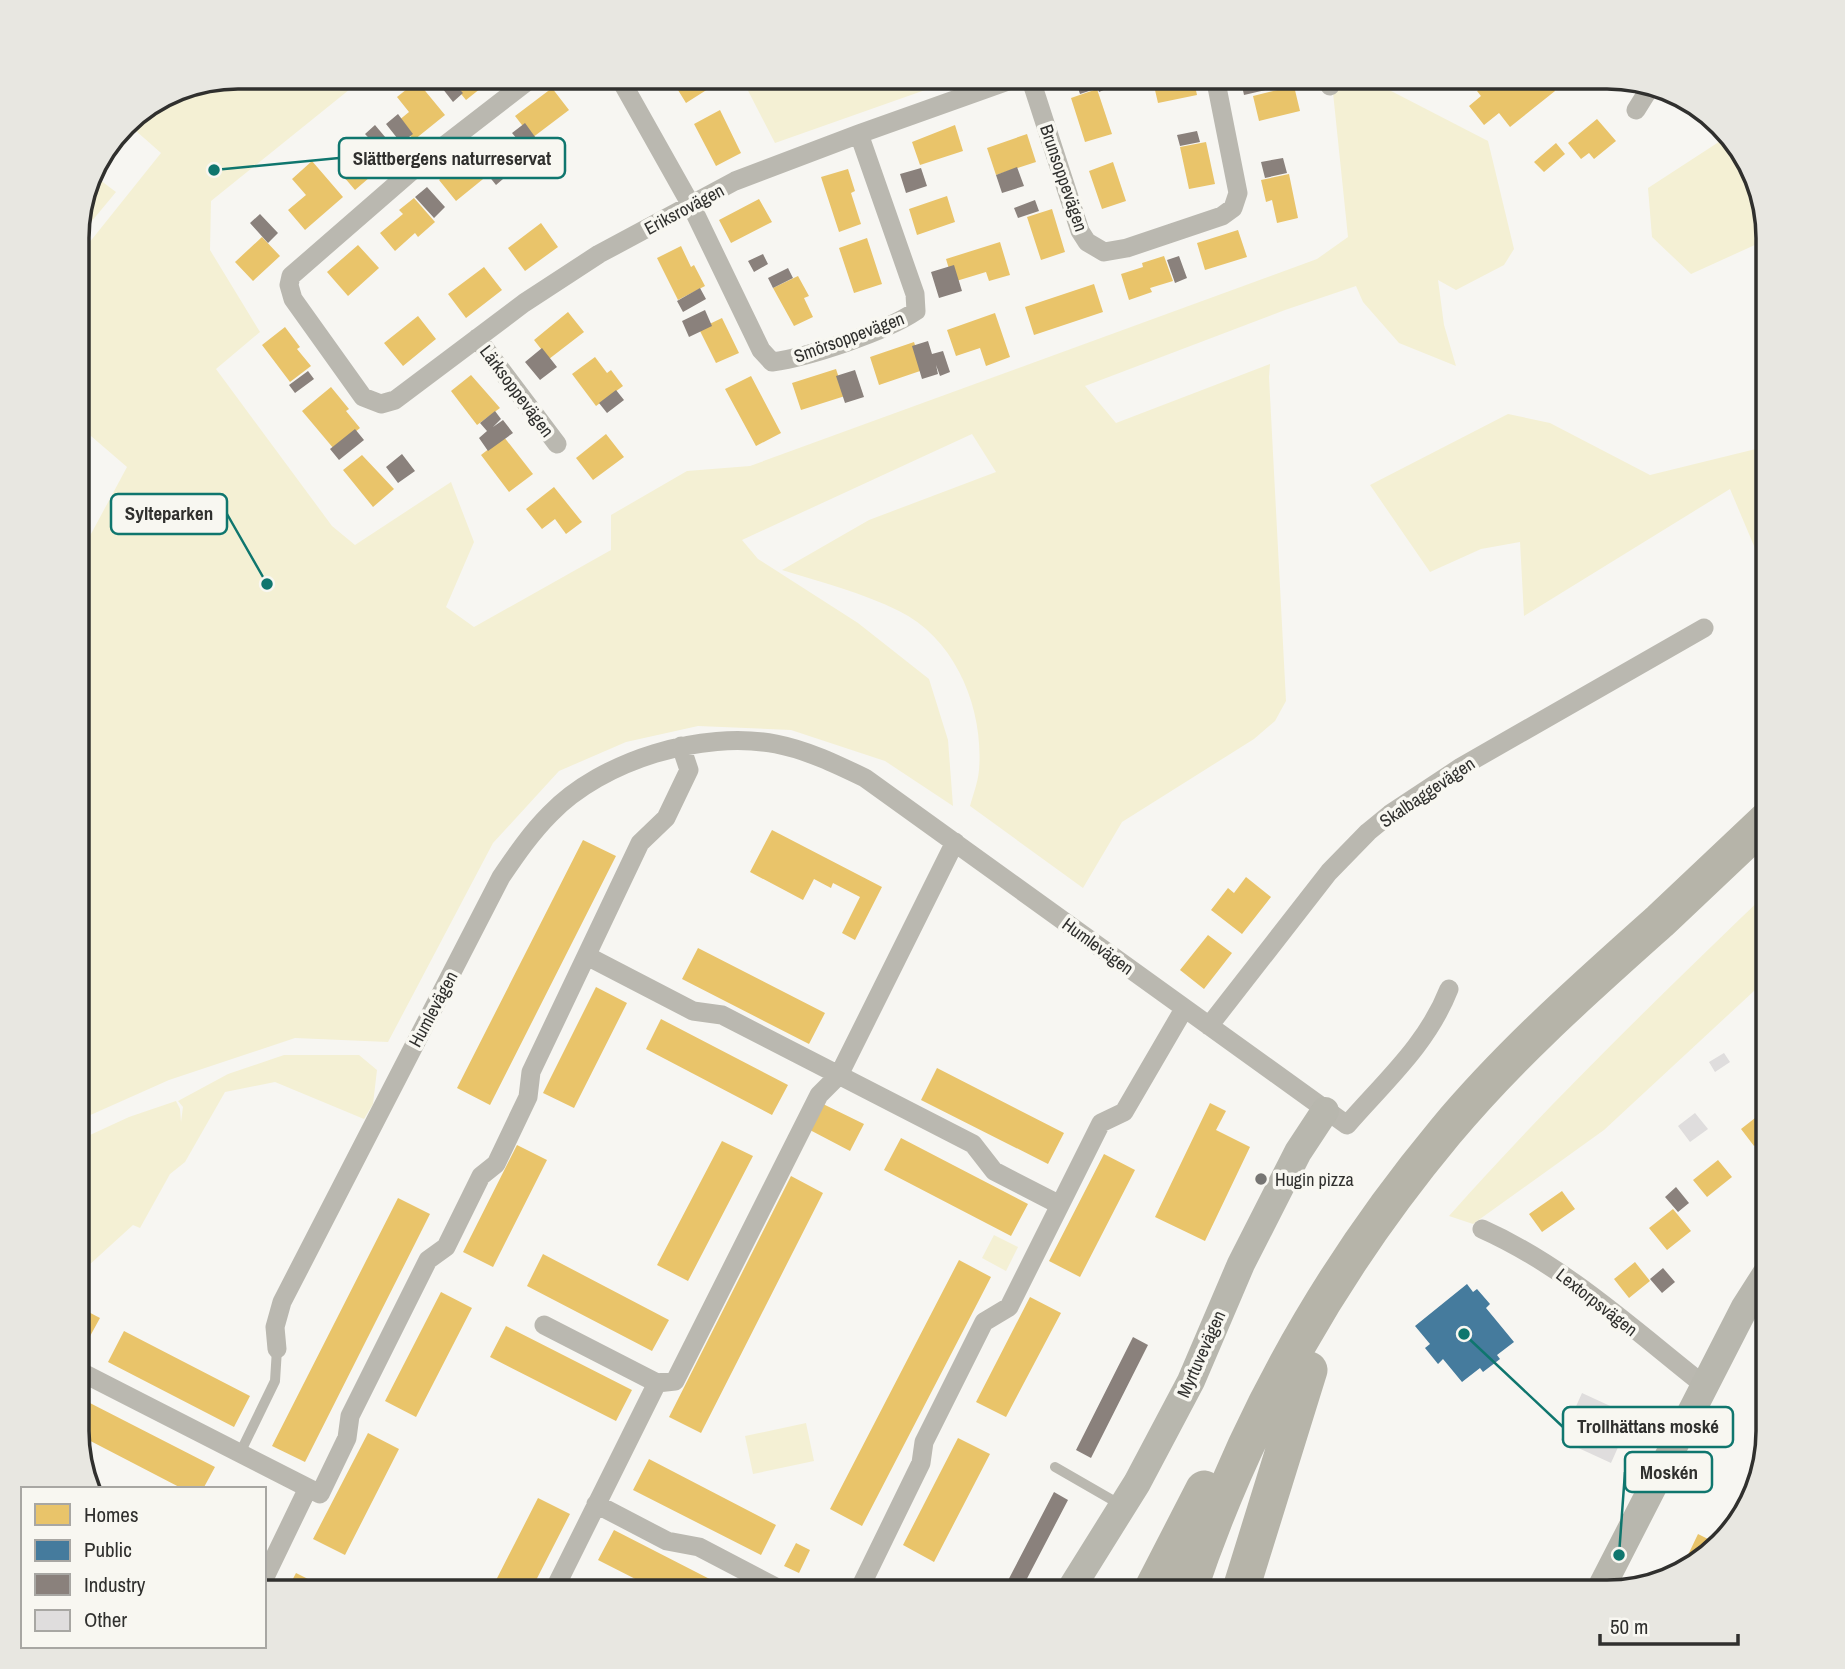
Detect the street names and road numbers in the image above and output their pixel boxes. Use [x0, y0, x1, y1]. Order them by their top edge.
street label: Brunsoppevägen [1034, 121, 1094, 235]
street label: Eriksrovägen [640, 178, 728, 240]
street label: Smörsoppevägen [790, 305, 908, 369]
street label: Lärksoppevägen [474, 340, 560, 442]
street label: Skalbaggevägen [1374, 751, 1480, 833]
street label: Humlevägen [1057, 912, 1139, 980]
street label: Humlevägen [403, 967, 463, 1051]
street label: Lextorpsvägen [1551, 1262, 1643, 1342]
street label: Myrtuvevägen [1171, 1307, 1231, 1401]

